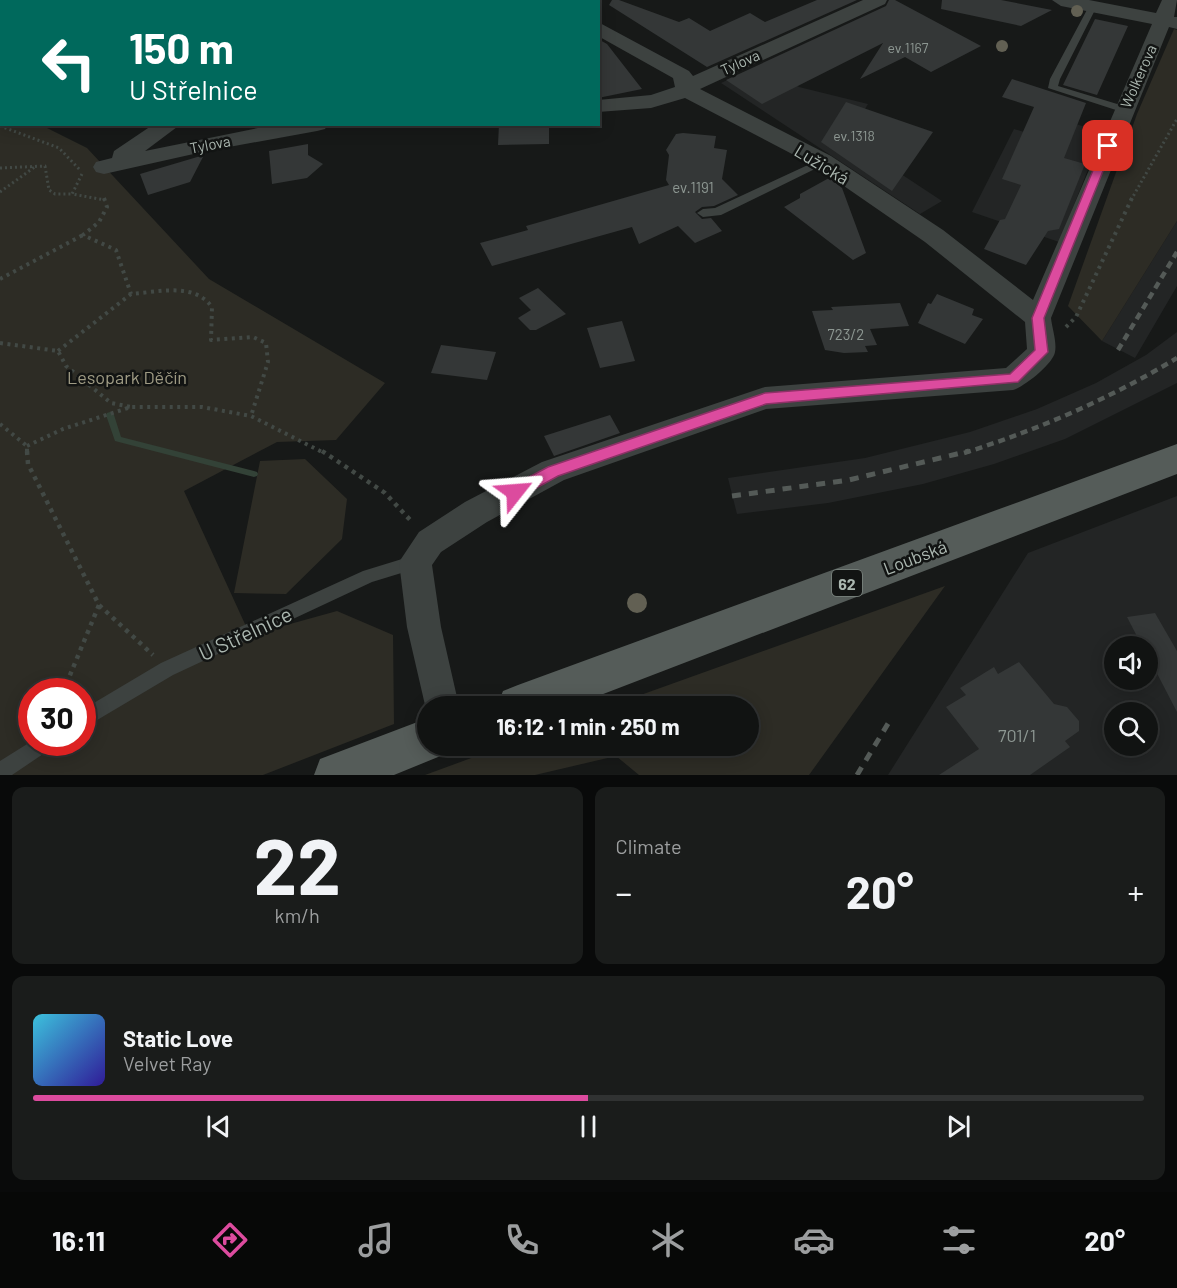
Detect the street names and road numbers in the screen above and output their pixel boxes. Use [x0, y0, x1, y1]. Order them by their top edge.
street label: Wolkerova [1116, 42, 1160, 110]
street label: Tylova [718, 45, 762, 79]
street label: Tylova [188, 131, 232, 157]
street label: Lužická [791, 139, 853, 189]
street label: Loubská [880, 535, 950, 579]
road number: 62 [832, 570, 862, 596]
street label: U Střelnice [194, 601, 296, 665]

